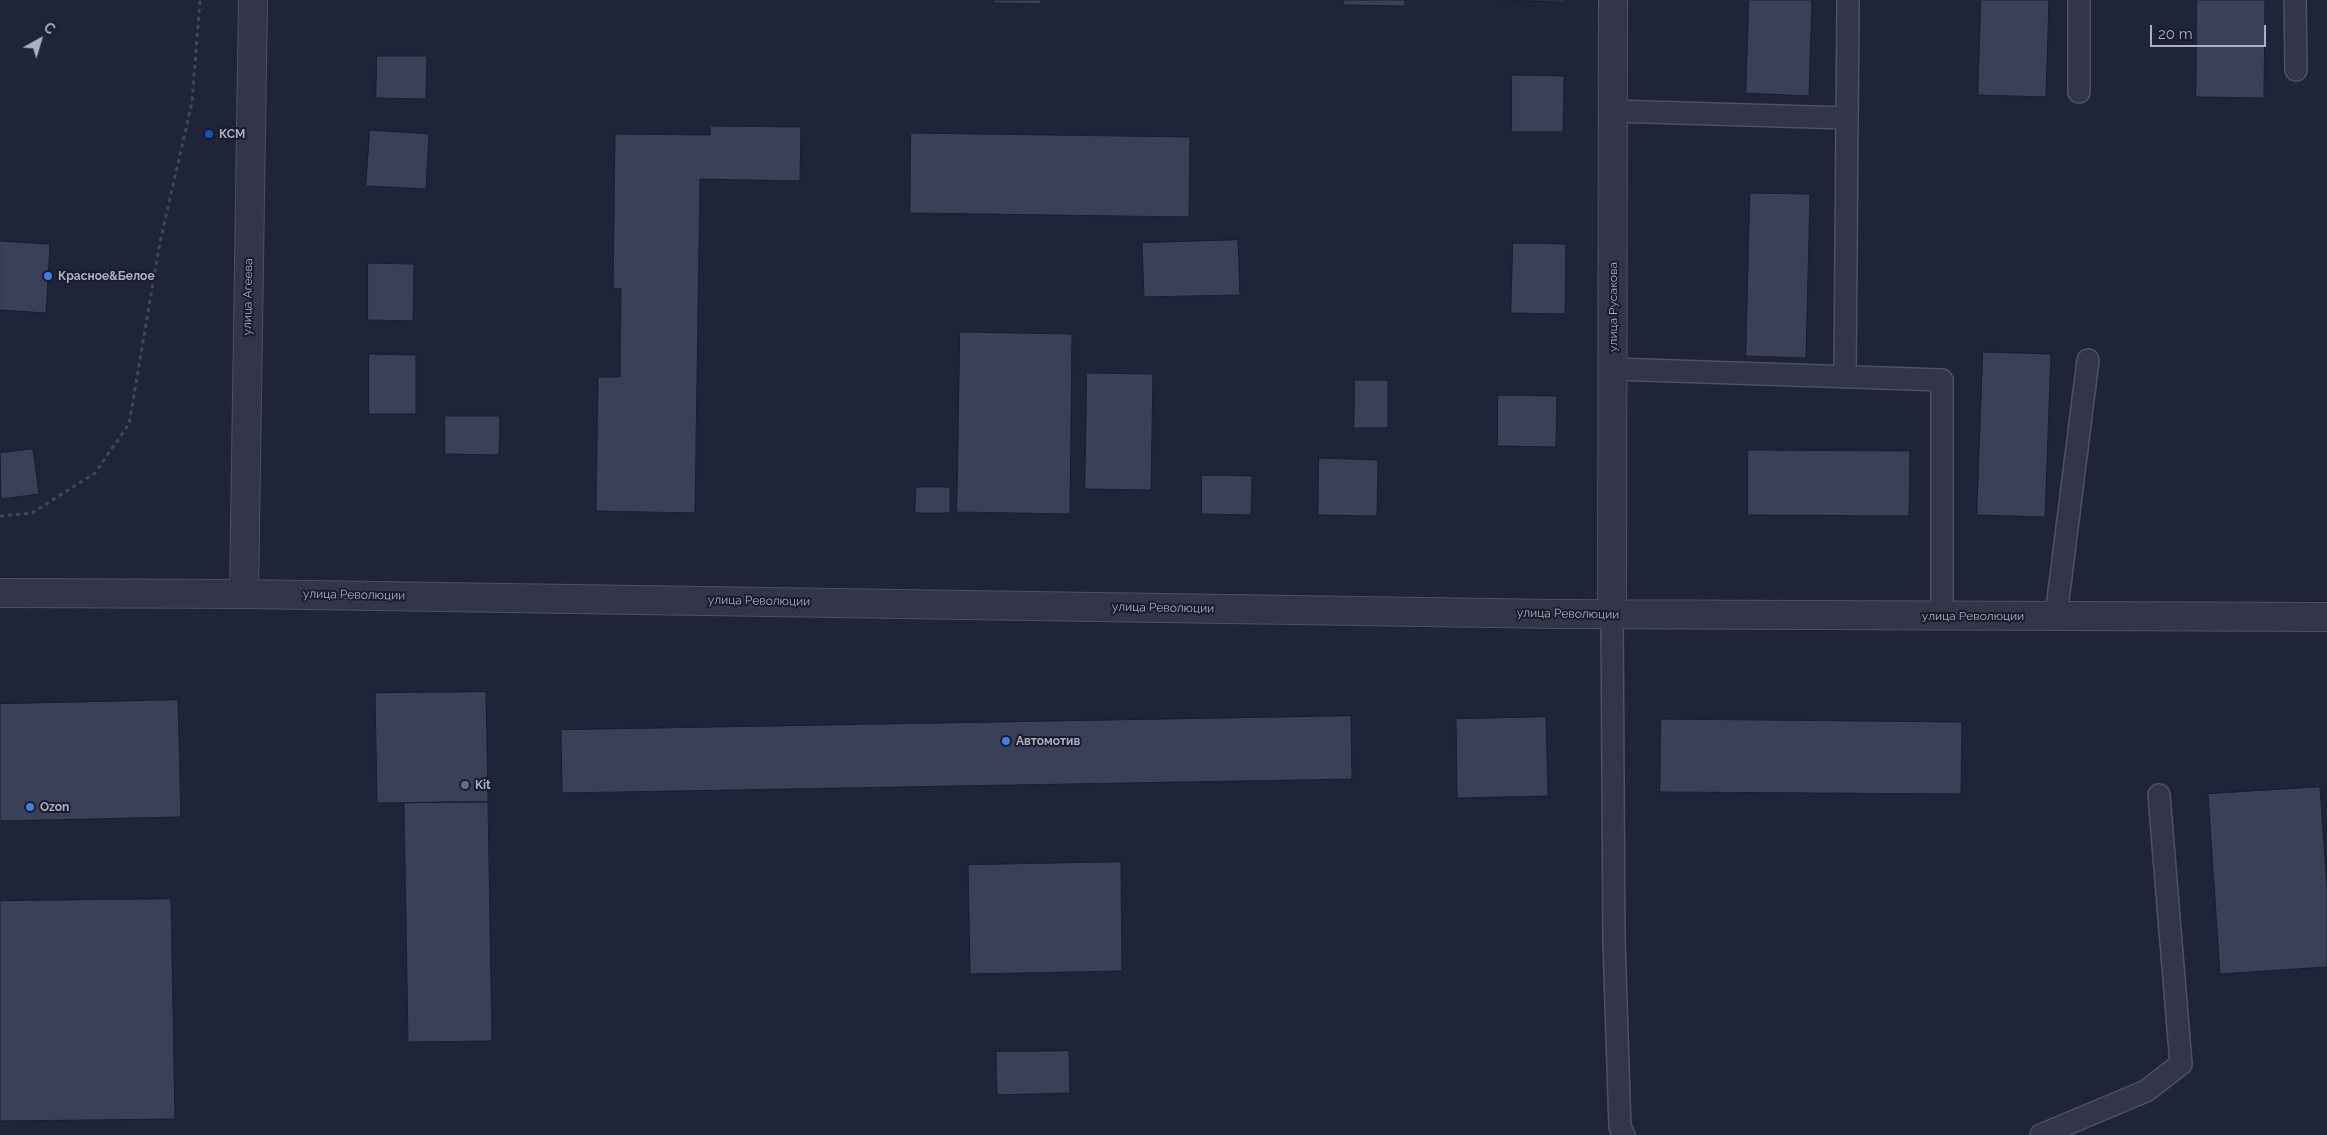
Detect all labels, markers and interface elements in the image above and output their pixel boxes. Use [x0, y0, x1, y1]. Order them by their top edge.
north arrow [15, 15, 65, 65]
scale bar [2152, 15, 2268, 47]
text: С [41, 19, 58, 38]
text: 20 m [2158, 25, 2193, 43]
place label: КСМ [219, 127, 245, 141]
marker: КСМ [203, 128, 215, 140]
street label: улица Агеева [240, 258, 256, 336]
street label: улица Русакова [1606, 262, 1620, 352]
place label: Красное&Белое [58, 269, 155, 283]
marker: Красное&Белое [42, 270, 54, 282]
street label: улица Революции [303, 587, 405, 603]
street label: улица Революции [708, 593, 810, 609]
street label: улица Революции [1112, 600, 1214, 616]
street label: улица Революции [1517, 606, 1619, 622]
street label: улица Революции [1922, 609, 2024, 623]
place label: Автомотив [1016, 734, 1080, 748]
marker: Автомотив [1000, 735, 1012, 747]
place label: Kit [475, 778, 491, 792]
marker: Kit [459, 779, 471, 791]
place label: Ozon [40, 800, 69, 814]
marker: Ozon [24, 801, 36, 813]

